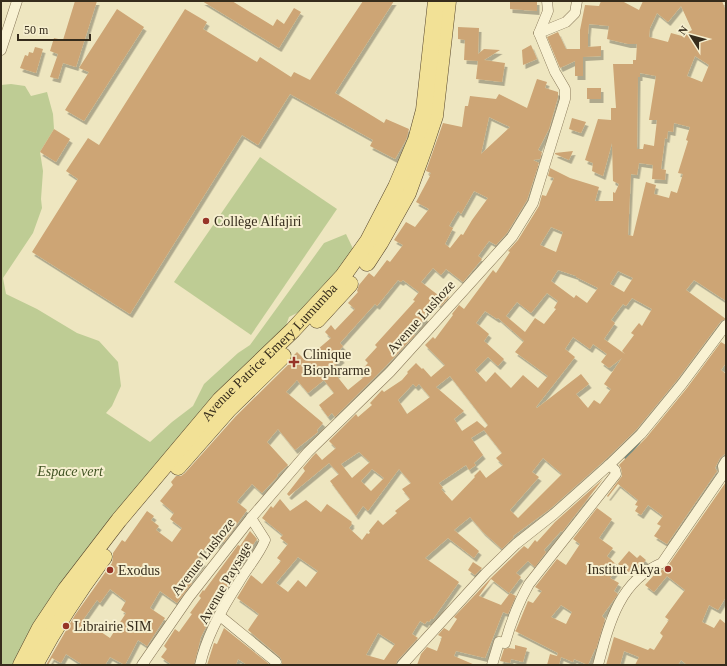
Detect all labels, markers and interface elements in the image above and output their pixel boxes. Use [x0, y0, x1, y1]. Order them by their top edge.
scale bar [18, 16, 90, 42]
north arrow [671, 16, 711, 56]
text: 50 m [24, 23, 49, 37]
text: N [676, 23, 690, 37]
place label: Collège Alfajiri [214, 214, 302, 229]
marker: Collège Alfajiri [201, 216, 211, 226]
street label: Avenue Lushoze [384, 277, 458, 357]
street label: Avenue Patrice Emery Lumumba [198, 280, 340, 424]
place label: Clinique Biophrarme [303, 347, 370, 378]
marker: Clinique Biophrarme [288, 356, 300, 368]
park label: Espace vert [36, 464, 104, 479]
street label: Avenue Lushoze [168, 516, 238, 598]
street label: Avenue Paysage [196, 539, 254, 627]
place label: Institut Akya [587, 562, 661, 577]
place label: Exodus [118, 563, 160, 578]
marker: Institut Akya [663, 564, 673, 574]
marker: Exodus [105, 565, 115, 575]
place label: Librairie SIM [74, 619, 152, 634]
marker: Librairie SIM [61, 621, 71, 631]

